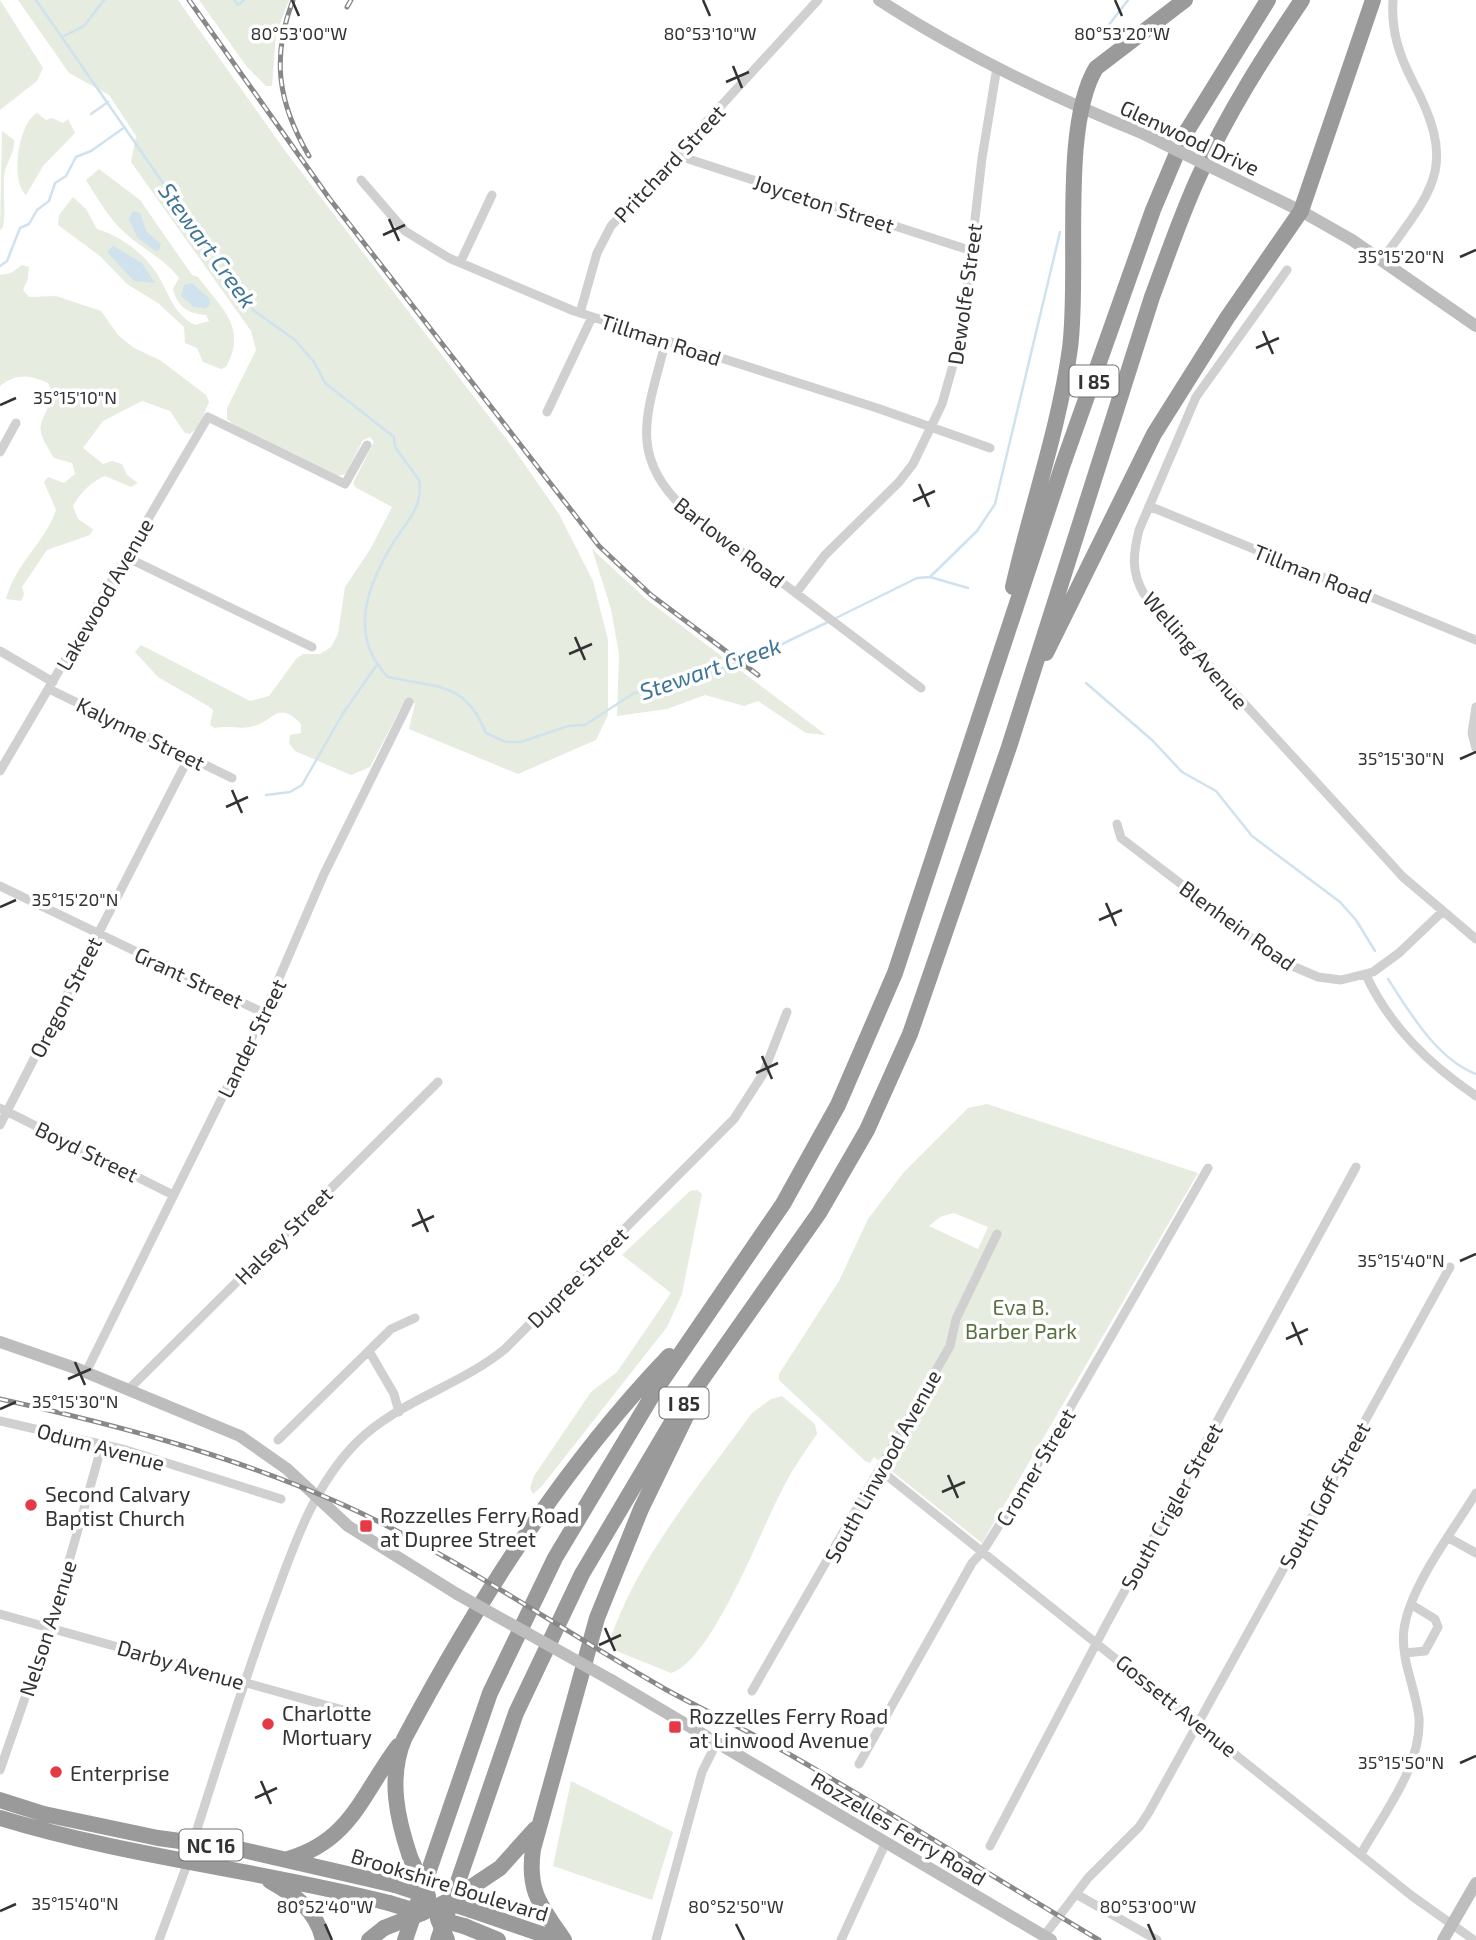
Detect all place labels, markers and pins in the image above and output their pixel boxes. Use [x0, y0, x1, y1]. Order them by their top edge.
place label: Second Calvary Baptist Church [45, 1481, 190, 1530]
marker: Second Calvary Baptist Church [23, 1497, 39, 1513]
place label: Rozzelles Ferry Road at Dupree Street [380, 1502, 579, 1551]
marker: Rozzelles Ferry Road at Dupree Street [358, 1518, 374, 1534]
place label: Charlotte Mortuary [282, 1700, 372, 1749]
place label: Rozzelles Ferry Road at Linwood Avenue [689, 1703, 888, 1752]
marker: Charlotte Mortuary [260, 1716, 276, 1732]
marker: Rozzelles Ferry Road at Linwood Avenue [667, 1719, 683, 1735]
place label: Enterprise [70, 1760, 169, 1785]
marker: Enterprise [48, 1764, 64, 1780]

